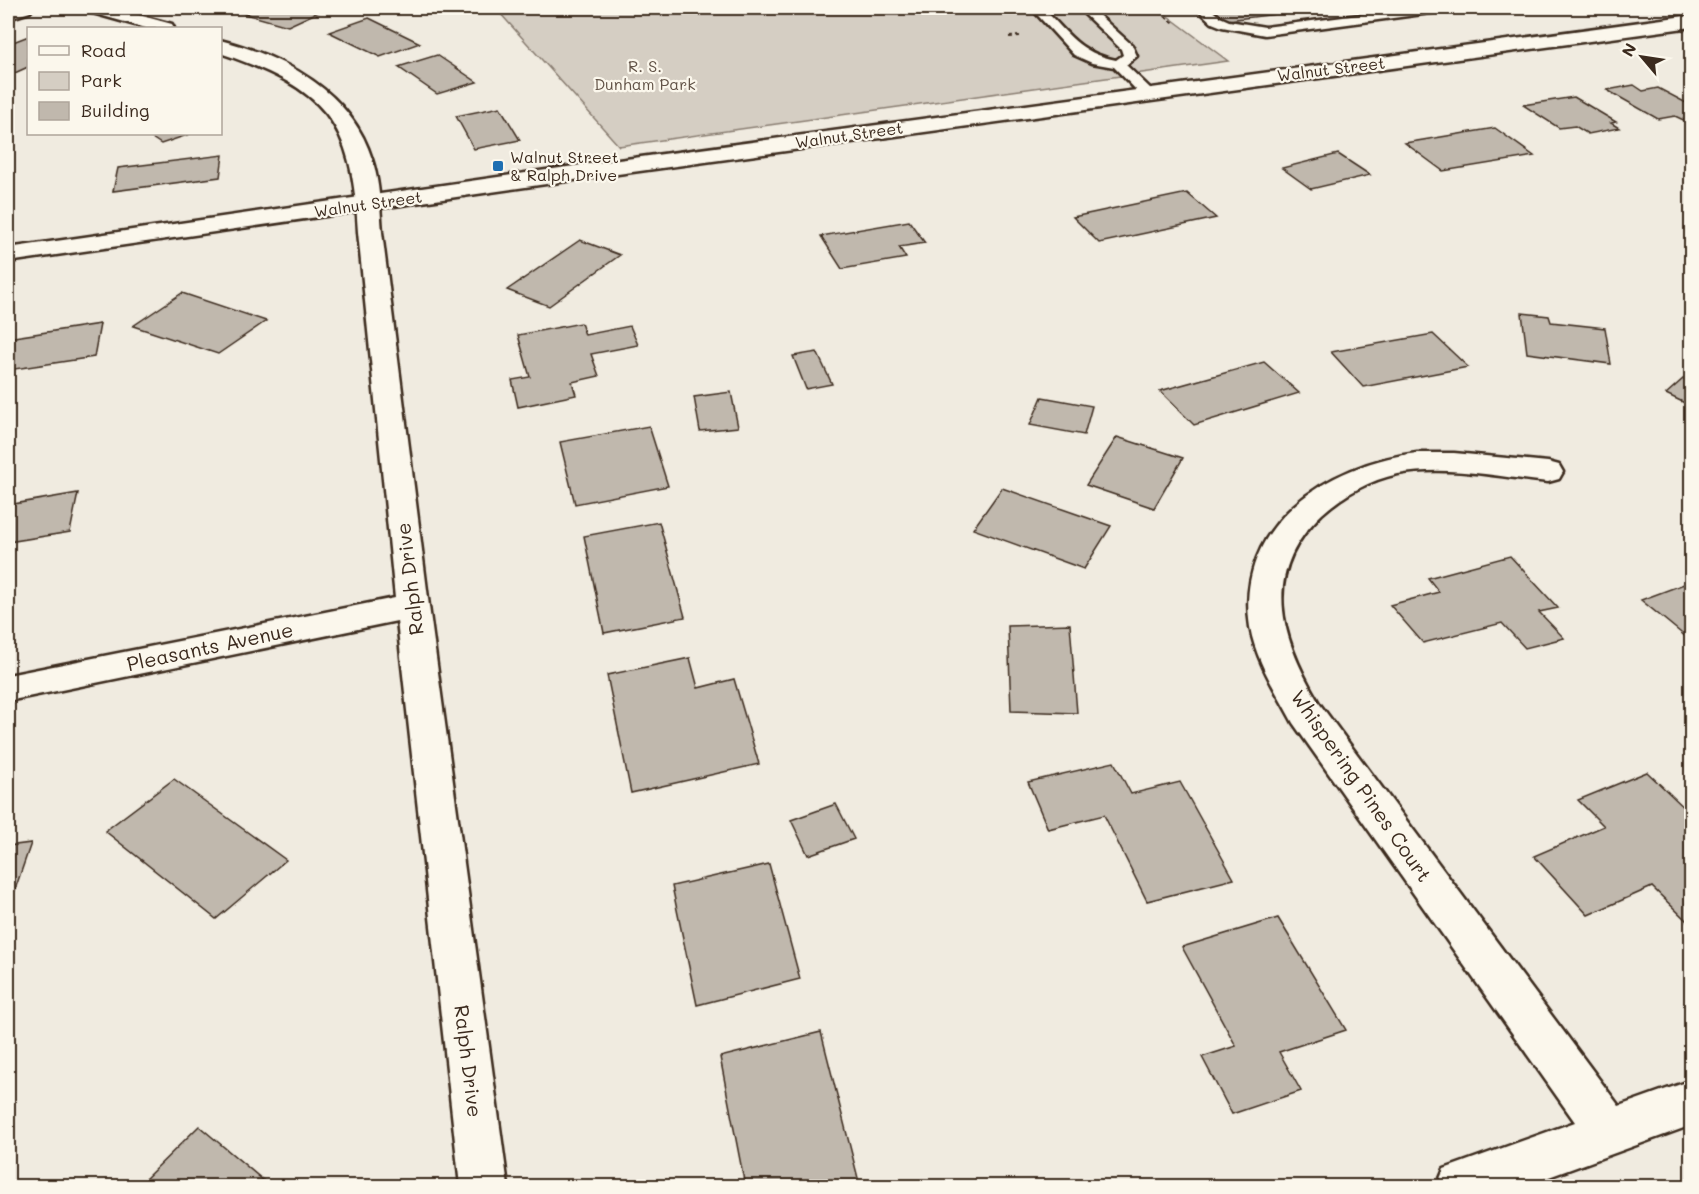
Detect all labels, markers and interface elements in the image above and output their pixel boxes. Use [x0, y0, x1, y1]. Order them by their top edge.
legend [27, 27, 222, 135]
north arrow [1612, 27, 1672, 87]
text: Road [81, 38, 126, 62]
text: N [1616, 39, 1641, 60]
street label: Walnut Street [1276, 51, 1386, 86]
park label: R. S. Dunham Park [594, 55, 696, 94]
text: Park [81, 68, 122, 92]
text: Building [81, 98, 149, 122]
street label: Walnut Street [794, 117, 904, 152]
place label: Walnut Street & Ralph Drive [510, 146, 619, 185]
marker: Walnut Street & Ralph Drive [491, 159, 505, 173]
street label: Walnut Street [313, 186, 423, 221]
street label: Ralph Drive [389, 521, 429, 637]
street label: Pleasants Avenue [124, 616, 295, 676]
street label: Whispering Pines Court [1286, 684, 1438, 886]
street label: Ralph Drive [449, 1003, 489, 1119]

